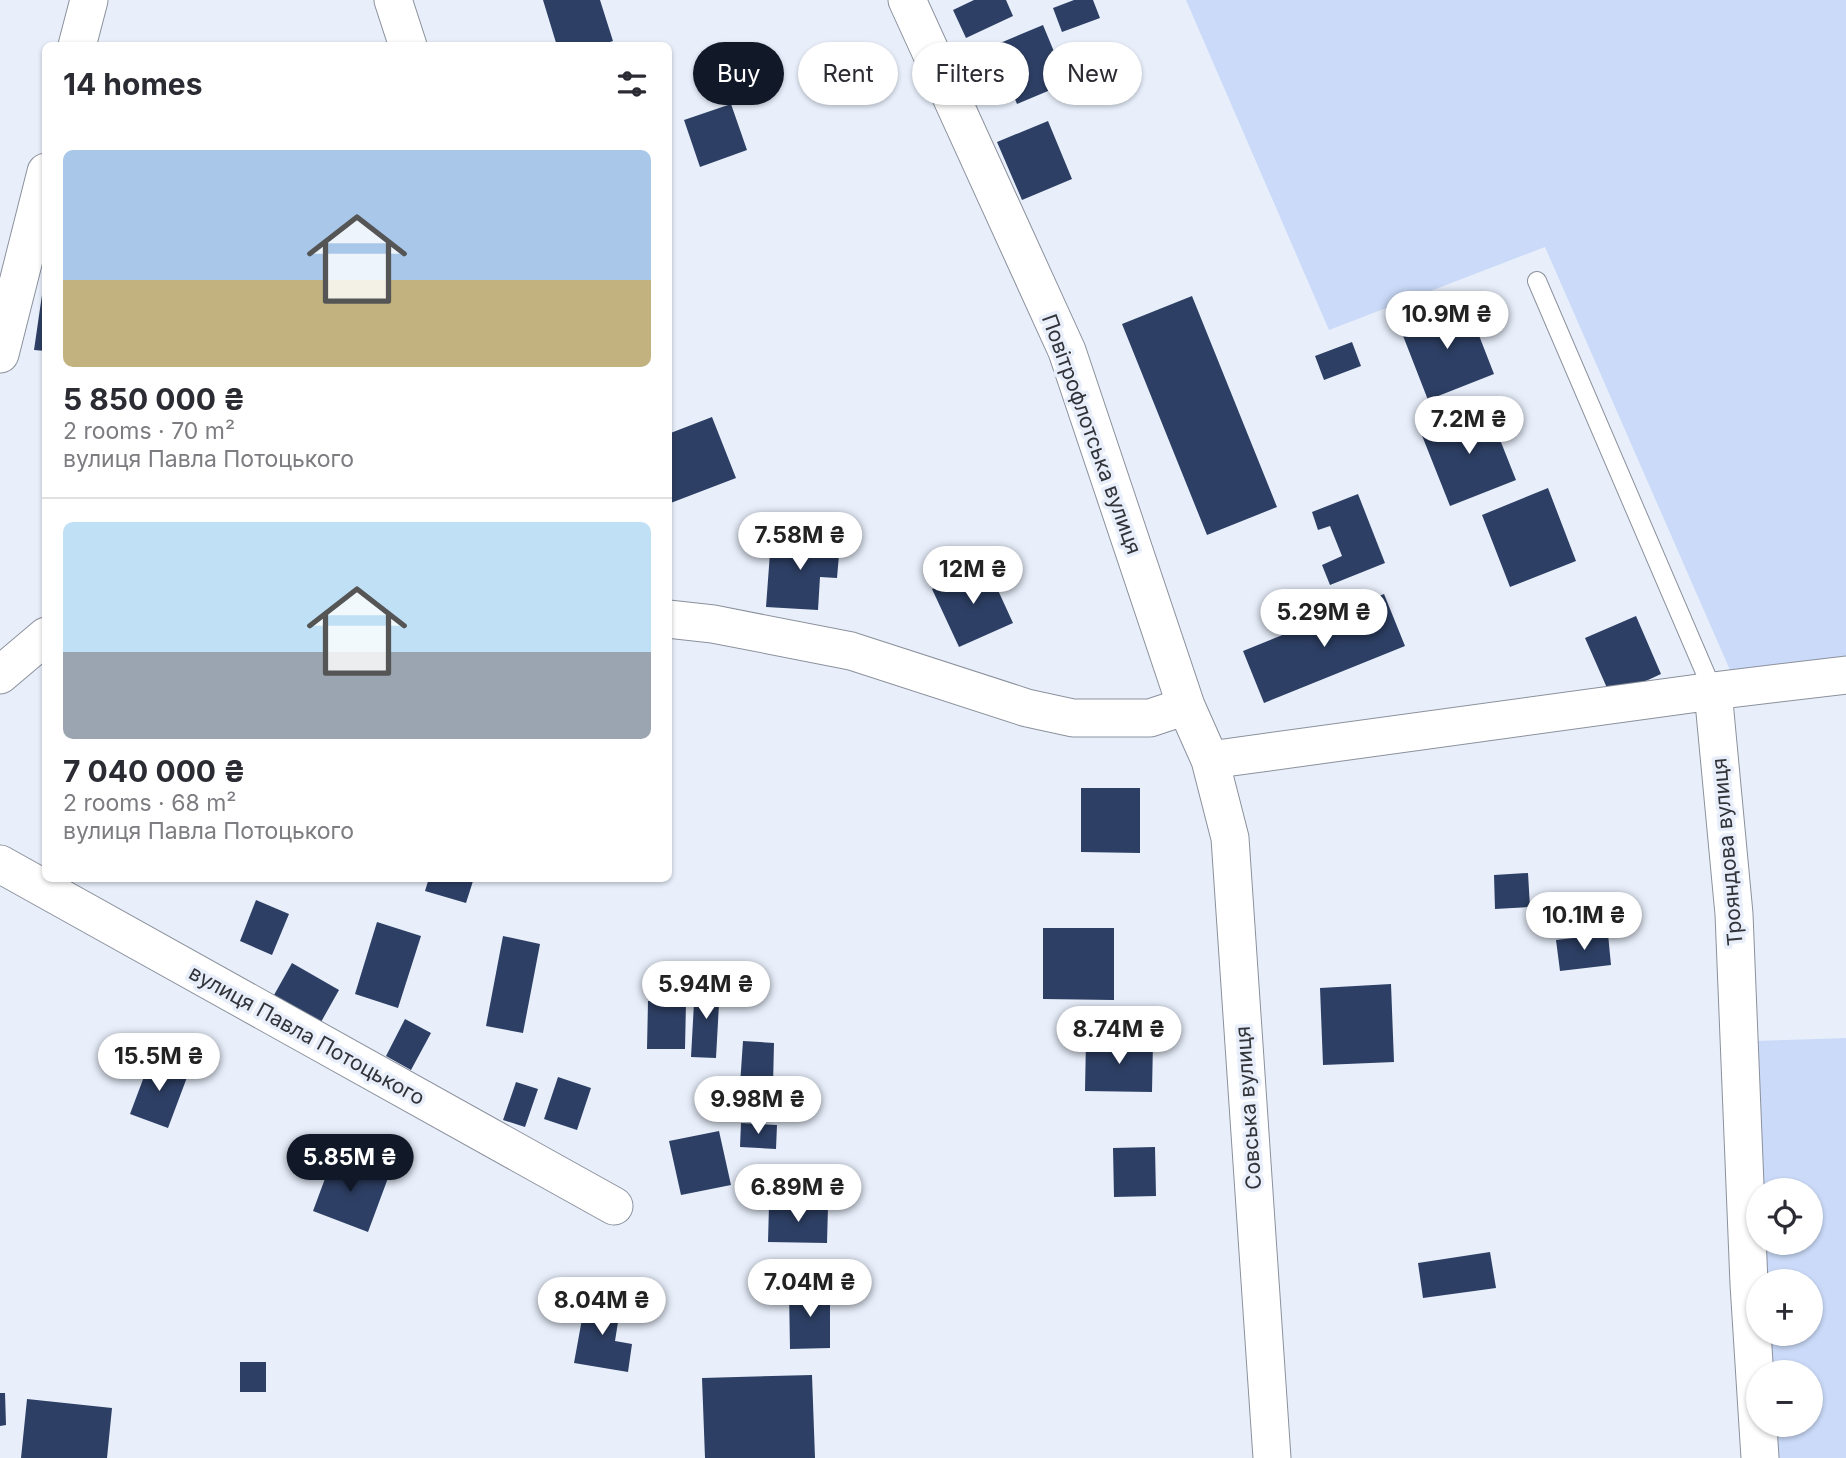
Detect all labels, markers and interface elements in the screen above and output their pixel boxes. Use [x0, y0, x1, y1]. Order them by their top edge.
chip: Buy [693, 42, 784, 105]
chip: Rent [798, 42, 898, 105]
chip: Filters [912, 42, 1029, 105]
chip: New [1043, 42, 1142, 105]
icon: filters [613, 65, 651, 103]
text: 14 homes [63, 66, 202, 102]
icon: home [294, 196, 420, 322]
pin: 10.9M ₴ [1382, 292, 1512, 351]
text: 10.9M ₴ [1402, 300, 1492, 328]
street label: Повітрофлотська вулиця [1037, 311, 1147, 557]
text: 5 850 000 ₴ [63, 381, 245, 417]
pin: 7.2M ₴ [1412, 396, 1526, 456]
text: 7.2M ₴ [1431, 405, 1507, 433]
text: 2 rooms · 70 m² [63, 417, 235, 445]
text: вулиця Павла Потоцького [63, 445, 354, 473]
pin: 7.58M ₴ [735, 512, 865, 572]
text: 7.58M ₴ [754, 521, 846, 549]
pin: 12M ₴ [924, 546, 1022, 606]
text: 12M ₴ [939, 555, 1007, 583]
icon: home [294, 568, 420, 694]
pin: 5.29M ₴ [1259, 590, 1389, 649]
text: 5.29M ₴ [1276, 598, 1372, 626]
text: 7 040 000 ₴ [63, 753, 245, 789]
street label: Трояндова вулиця [1706, 757, 1748, 947]
text: 2 rooms · 68 m² [63, 789, 236, 817]
text: вулиця Павла Потоцького [63, 817, 354, 845]
pin: 10.1M ₴ [1519, 892, 1649, 952]
text: 10.1M ₴ [1542, 901, 1626, 929]
street label: вулиця Павла Потоцького [185, 960, 429, 1110]
pin: 5.94M ₴ [641, 962, 771, 1021]
text: 5.94M ₴ [658, 970, 754, 998]
pin: 8.74M ₴ [1054, 1006, 1184, 1066]
text: 8.74M ₴ [1072, 1015, 1166, 1043]
street label: Совська вулиця [1230, 1025, 1266, 1191]
pin: 15.5M ₴ [94, 1034, 224, 1093]
text: 15.5M ₴ [114, 1042, 204, 1070]
pin: 9.98M ₴ [693, 1076, 823, 1136]
text: 9.98M ₴ [710, 1085, 806, 1113]
pin: 5.85M ₴ [285, 1134, 415, 1194]
text: 5.85M ₴ [303, 1143, 397, 1171]
pin: 6.89M ₴ [733, 1164, 863, 1224]
text: 6.89M ₴ [750, 1173, 846, 1201]
map controls [1746, 1178, 1823, 1437]
button: locate [1746, 1178, 1823, 1255]
pin: 7.04M ₴ [745, 1260, 875, 1319]
text: 7.04M ₴ [764, 1268, 856, 1296]
button: + [1746, 1269, 1823, 1346]
pin: 8.04M ₴ [537, 1278, 667, 1337]
text: 8.04M ₴ [554, 1286, 650, 1314]
button: − [1746, 1360, 1823, 1437]

